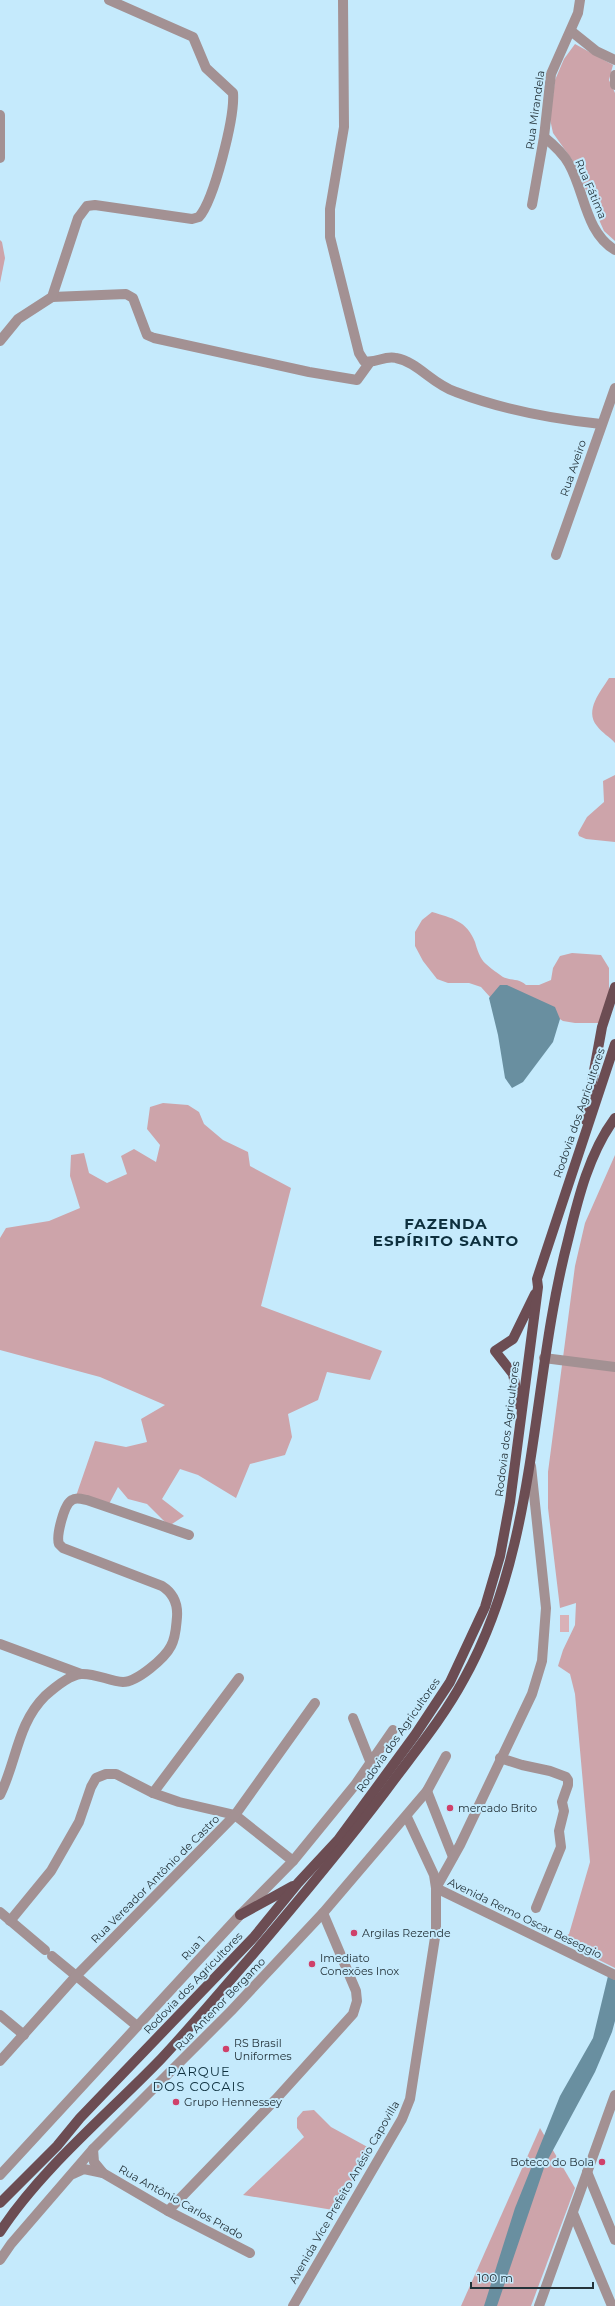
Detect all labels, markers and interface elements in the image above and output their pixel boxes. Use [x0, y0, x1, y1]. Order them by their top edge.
street label: Rua Mirandela [523, 70, 547, 150]
street label: Rua Fátima [572, 157, 610, 221]
street label: Rua Aveiro [557, 438, 589, 498]
street label: Rodovia dos Agricultores [550, 1046, 608, 1180]
district label: FAZENDA ESPÍRITO SANTO [373, 1214, 519, 1250]
street label: Rodovia dos Agricultores [492, 1360, 522, 1498]
street label: Rodovia dos Agricultores [353, 1675, 443, 1795]
place label: mercado Brito [458, 1801, 537, 1815]
marker: mercado Brito [445, 1803, 455, 1813]
street label: Rua Vereador Antônio de Castro [88, 1812, 222, 1946]
street label: Avenida Remo Oscar Beseggio [446, 1874, 604, 1962]
place label: Argilas Rezende [362, 1926, 451, 1940]
marker: Argilas Rezende [349, 1928, 359, 1938]
street label: Rodovia dos Agricultores [141, 1929, 246, 2037]
street label: Rua 1 [178, 1933, 208, 1963]
place label: Imediato Conexões Inox [320, 1951, 399, 1978]
street label: Rua Antenor Bergamo [172, 1954, 268, 2054]
marker: Imediato Conexões Inox [307, 1959, 317, 1969]
place label: RS Brasil Uniformes [234, 2036, 292, 2063]
marker: RS Brasil Uniformes [221, 2044, 231, 2054]
district label: PARQUE DOS COCAIS [153, 2063, 245, 2094]
place label: Grupo Hennessey [184, 2095, 282, 2109]
marker: Grupo Hennessey [171, 2097, 181, 2107]
street label: Avenida Vice Prefeito Anésio Capovilla [286, 2098, 402, 2286]
place label: Boteco do Bola [510, 2155, 594, 2169]
marker: Boteco do Bola [597, 2157, 607, 2167]
street label: Rua Antônio Carlos Prado [116, 2162, 246, 2242]
scale bar [471, 2264, 593, 2290]
text: 100 m [477, 2270, 513, 2285]

